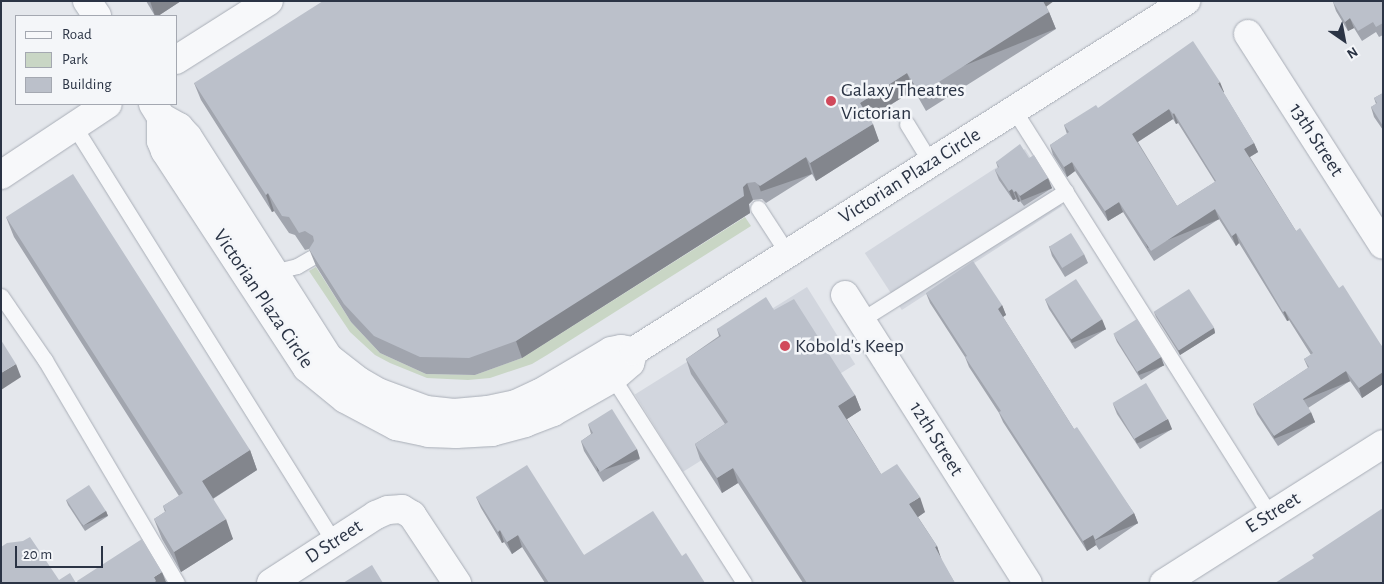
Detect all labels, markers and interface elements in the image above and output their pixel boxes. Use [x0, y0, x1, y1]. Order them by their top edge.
legend [15, 15, 178, 105]
north arrow [1319, 15, 1369, 65]
text: Road [62, 27, 92, 42]
text: N [1344, 44, 1360, 61]
text: Park [62, 52, 88, 67]
text: Building [62, 77, 112, 92]
place label: Galaxy Theatres Victorian [841, 78, 965, 125]
marker: Galaxy Theatres Victorian [825, 95, 837, 107]
street label: 13th Street [1284, 99, 1348, 181]
street label: Victorian Plaza Circle [835, 123, 985, 229]
street label: Victorian Plaza Circle [208, 225, 318, 373]
place label: Kobold's Keep [795, 334, 904, 358]
marker: Kobold's Keep [779, 340, 791, 352]
street label: 12th Street [904, 397, 968, 481]
street label: E Street [1241, 487, 1305, 539]
street label: D Street [301, 515, 367, 569]
scale bar [18, 536, 105, 568]
text: 20 m [23, 547, 52, 562]

